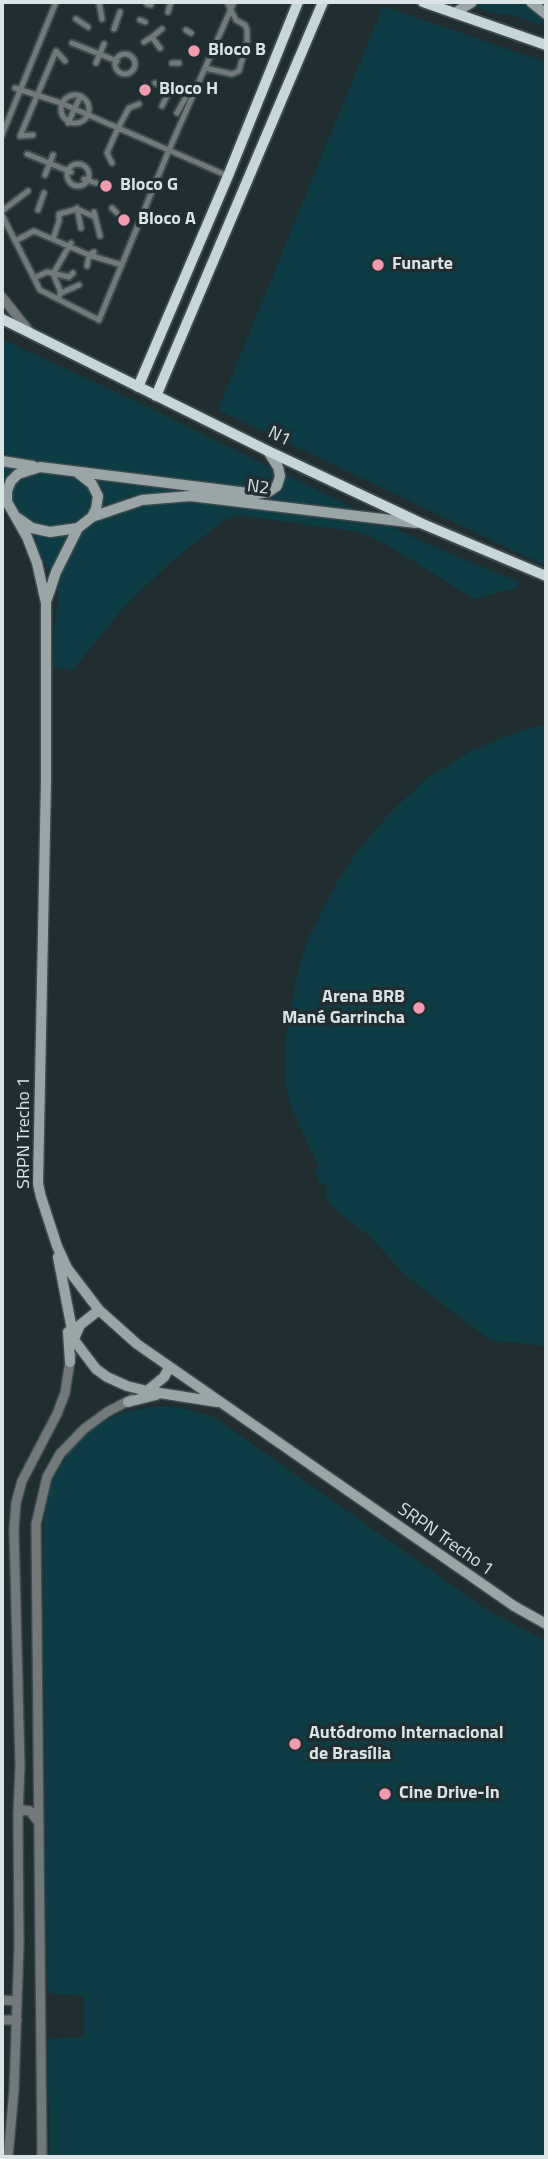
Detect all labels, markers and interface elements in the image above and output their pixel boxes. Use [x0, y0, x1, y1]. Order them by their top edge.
place label: Bloco B [208, 40, 266, 62]
marker: Bloco B [186, 43, 202, 59]
place label: Bloco H [159, 79, 218, 101]
marker: Bloco H [137, 82, 153, 98]
place label: Bloco G [120, 175, 178, 197]
marker: Bloco G [98, 178, 114, 194]
place label: Bloco A [138, 209, 196, 231]
marker: Bloco A [116, 212, 132, 228]
place label: Funarte [392, 254, 453, 276]
marker: Funarte [370, 257, 386, 273]
street label: N1 [264, 422, 294, 452]
street label: N2 [246, 476, 270, 500]
place label: Arena BRB Mané Garrincha [282, 987, 405, 1030]
marker: Arena BRB Mané Garrincha [411, 1000, 427, 1016]
street label: SRPN Trecho 1 [14, 1077, 36, 1189]
street label: SRPN Trecho 1 [393, 1499, 497, 1581]
place label: Autódromo Internacional de Brasília [309, 1723, 504, 1766]
marker: Autódromo Internacional de Brasília [287, 1736, 303, 1752]
place label: Cine Drive-In [399, 1783, 500, 1805]
marker: Cine Drive-In [377, 1786, 393, 1802]

